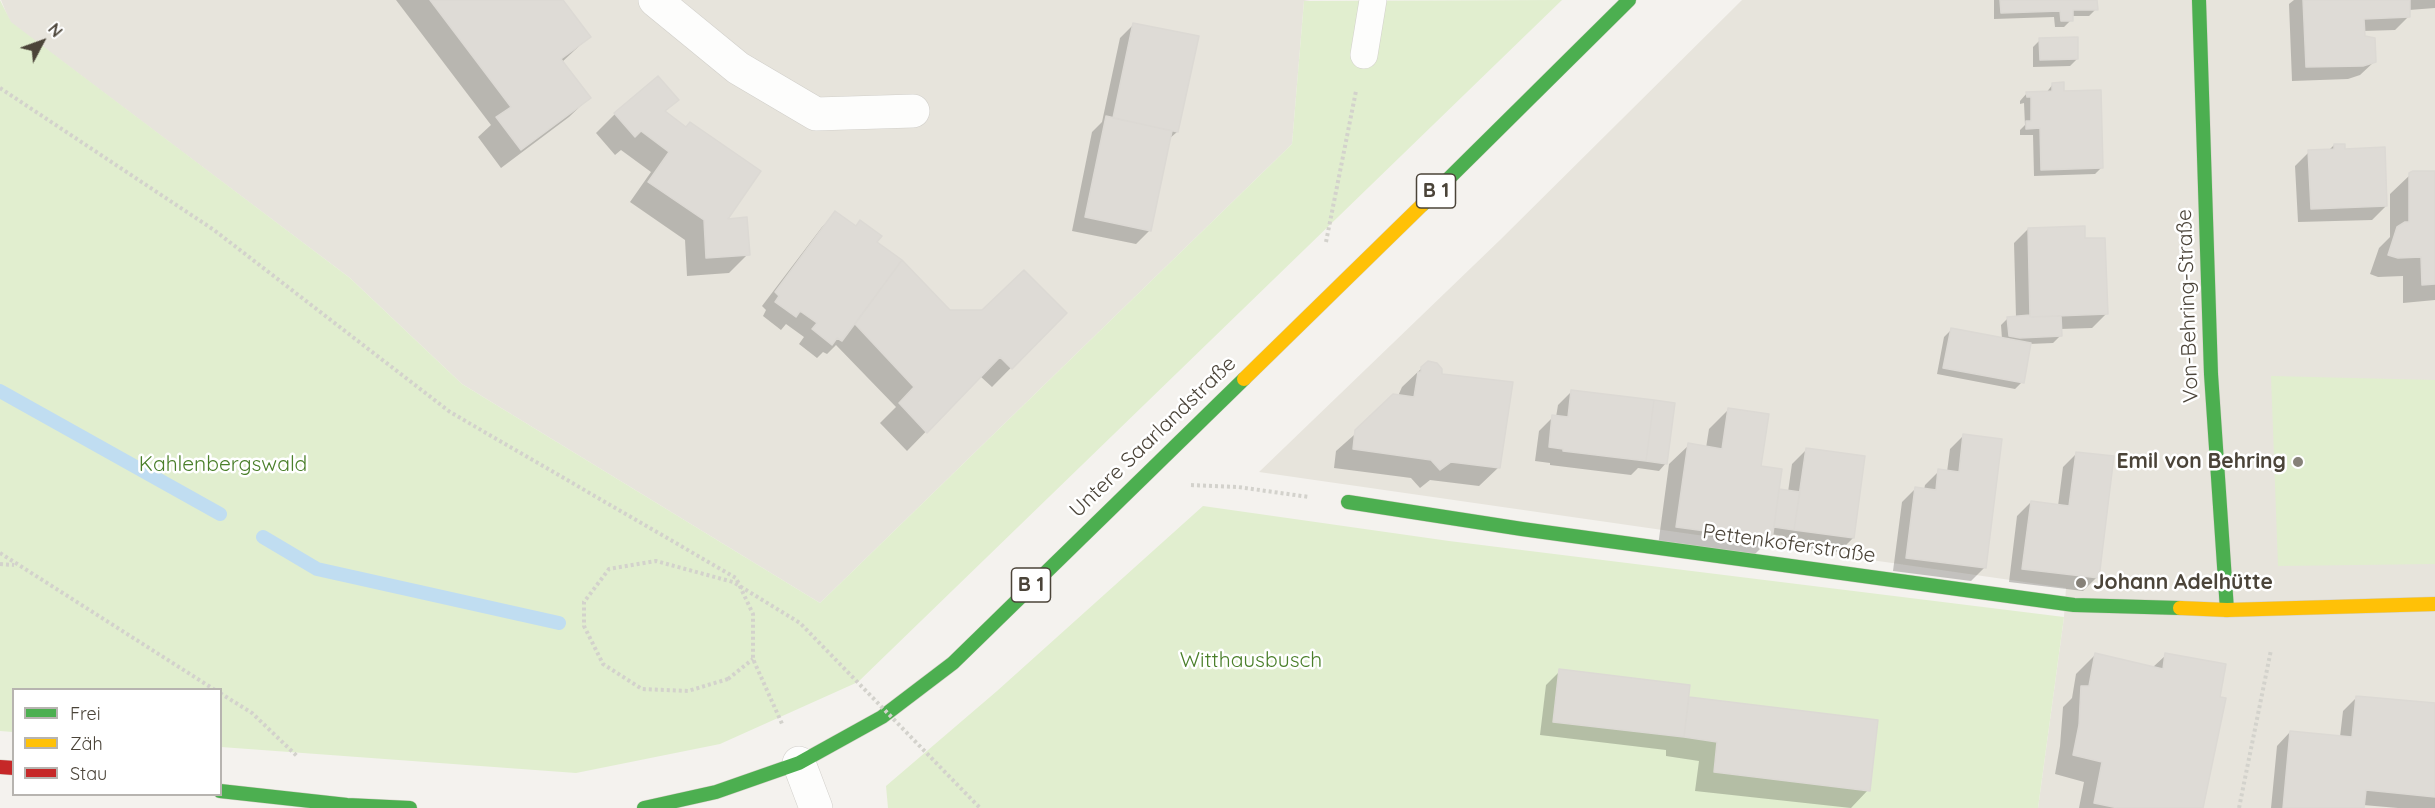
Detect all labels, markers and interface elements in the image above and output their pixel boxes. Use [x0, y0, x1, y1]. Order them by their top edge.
north arrow [12, 12, 72, 72]
text: N [44, 19, 67, 41]
road number: B 1 [1416, 174, 1456, 208]
street label: Von-Behring-Straße [2172, 209, 2204, 403]
street label: Untere Saarlandstraße [1065, 351, 1241, 523]
place label: Emil von Behring [2117, 449, 2286, 475]
park label: Kahlenbergswald [139, 452, 307, 478]
marker: Emil von Behring [2291, 455, 2305, 469]
street label: Pettenkoferstraße [1701, 519, 1877, 569]
road number: B 1 [1012, 568, 1050, 602]
place label: Johann Adelhütte [2093, 570, 2273, 596]
marker: Johann Adelhütte [2074, 576, 2088, 590]
park label: Witthausbusch [1180, 648, 1322, 674]
legend [12, 688, 222, 796]
text: Frei [70, 702, 101, 725]
text: Zäh [70, 732, 103, 755]
text: Stau [70, 762, 107, 785]

